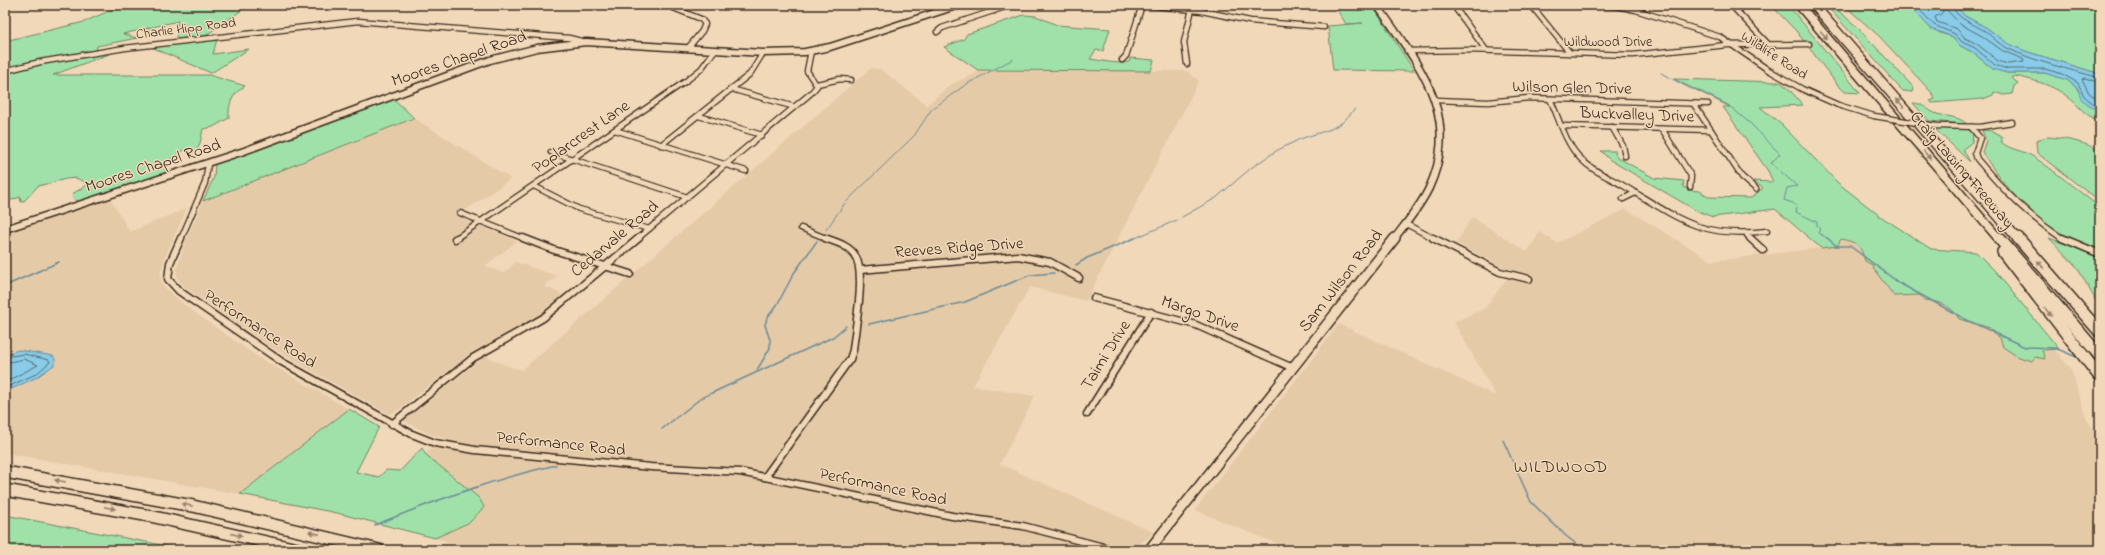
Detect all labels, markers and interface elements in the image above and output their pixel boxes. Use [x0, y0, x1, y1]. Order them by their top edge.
street label: Charlie Hipp Road [135, 12, 237, 46]
street label: Moores Chapel Road [388, 24, 530, 94]
street label: Wildlife Road [1736, 27, 1812, 86]
one-way arrow [1820, 29, 1829, 40]
street label: Wildwood Drive [1564, 32, 1653, 53]
street label: Wilson Glen Drive [1512, 74, 1632, 102]
street label: Poplarcrest Lane [527, 94, 635, 180]
one-way arrow [1896, 99, 1905, 108]
street label: Buckvalley Drive [1578, 100, 1695, 131]
street label: Craig Lawing Freeway [1902, 106, 2020, 236]
street label: Moores Chapel Road [82, 132, 224, 200]
one-way arrow [1922, 150, 1931, 160]
street label: Cedarvale Road [565, 194, 665, 283]
street label: Sam Wilson Road [1293, 224, 1389, 338]
street label: Reeves Ridge Drive [894, 231, 1025, 267]
one-way arrow [2036, 259, 2045, 270]
street label: Performance Road [199, 283, 322, 375]
street label: Margo Drive [1157, 289, 1243, 341]
one-way arrow [2044, 306, 2053, 317]
street label: Taimi Drive [1075, 315, 1137, 395]
street label: Performance Road [495, 425, 627, 463]
district label: WILDWOOD [1514, 455, 1608, 481]
street label: Performance Road [817, 461, 950, 513]
one-way arrow [54, 478, 66, 484]
one-way arrow [181, 501, 194, 507]
one-way arrow [104, 505, 116, 511]
one-way arrow [308, 530, 320, 536]
one-way arrow [231, 532, 243, 538]

